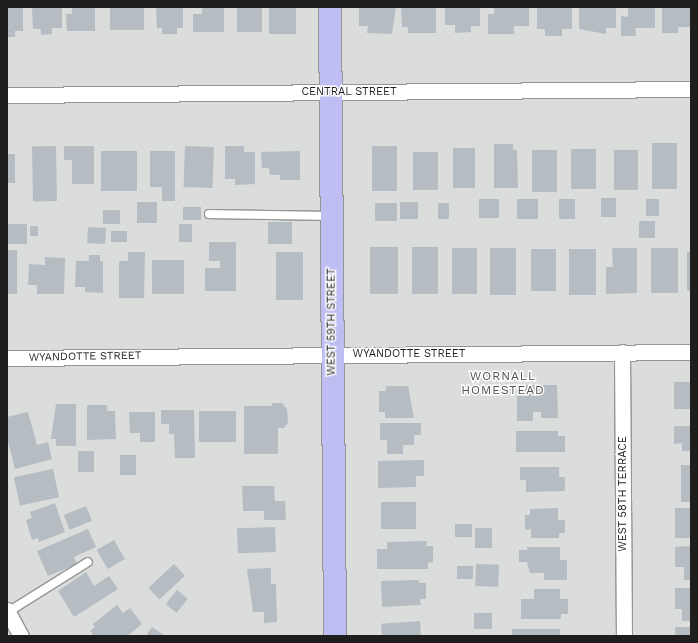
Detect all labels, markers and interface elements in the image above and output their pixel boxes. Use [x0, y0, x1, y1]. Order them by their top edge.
street label: CENTRAL STREET [301, 85, 397, 99]
street label: WEST 59TH STREET [325, 268, 339, 376]
street label: WYANDOTTE STREET [353, 347, 465, 361]
street label: WYANDOTTE STREET [28, 349, 142, 365]
district label: WORNALL HOMESTEAD [461, 370, 545, 398]
street label: WEST 58TH TERRACE [616, 436, 630, 552]

